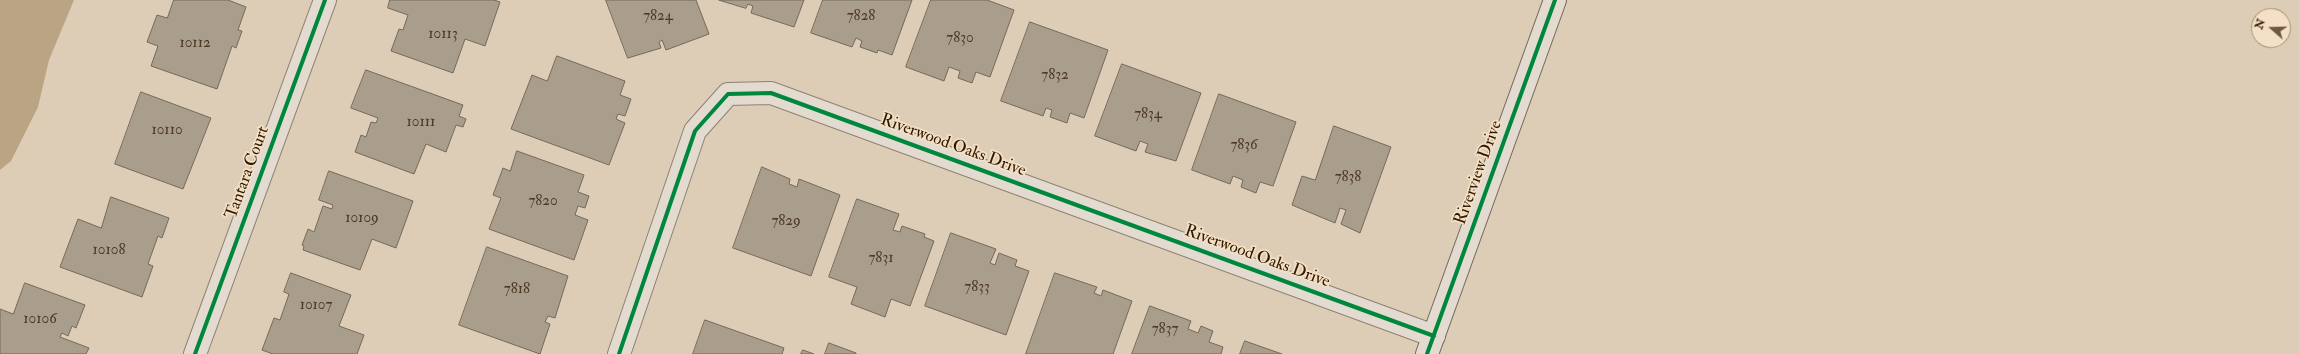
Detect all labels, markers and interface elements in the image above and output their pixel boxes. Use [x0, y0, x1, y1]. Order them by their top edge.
house number: 7824 [643, 8, 673, 26]
house number: 7828 [847, 8, 875, 26]
north arrow [2251, 8, 2291, 48]
text: N [2252, 17, 2268, 31]
house number: 10113 [428, 26, 458, 44]
house number: 7830 [946, 30, 974, 48]
house number: 10112 [179, 35, 211, 53]
house number: 7832 [1041, 67, 1069, 85]
house number: 7834 [1134, 106, 1162, 124]
street label: Riverwood Oaks Drive [878, 110, 1028, 182]
house number: 10111 [407, 114, 435, 132]
street label: Riverview Drive [1451, 118, 1507, 228]
house number: 10110 [151, 122, 183, 140]
street label: Tantara Court [222, 124, 274, 222]
house number: 7836 [1230, 137, 1258, 155]
house number: 7838 [1335, 169, 1361, 187]
house number: 7820 [528, 193, 558, 211]
house number: 10109 [345, 210, 379, 228]
house number: 7829 [771, 213, 801, 231]
street label: Riverwood Oaks Drive [1182, 221, 1332, 293]
house number: 10108 [93, 242, 125, 260]
house number: 7831 [868, 250, 894, 268]
house number: 7833 [964, 279, 990, 297]
house number: 7818 [504, 281, 530, 299]
house number: 10107 [300, 297, 332, 315]
house number: 10106 [23, 311, 57, 329]
house number: 7837 [1152, 321, 1178, 339]

